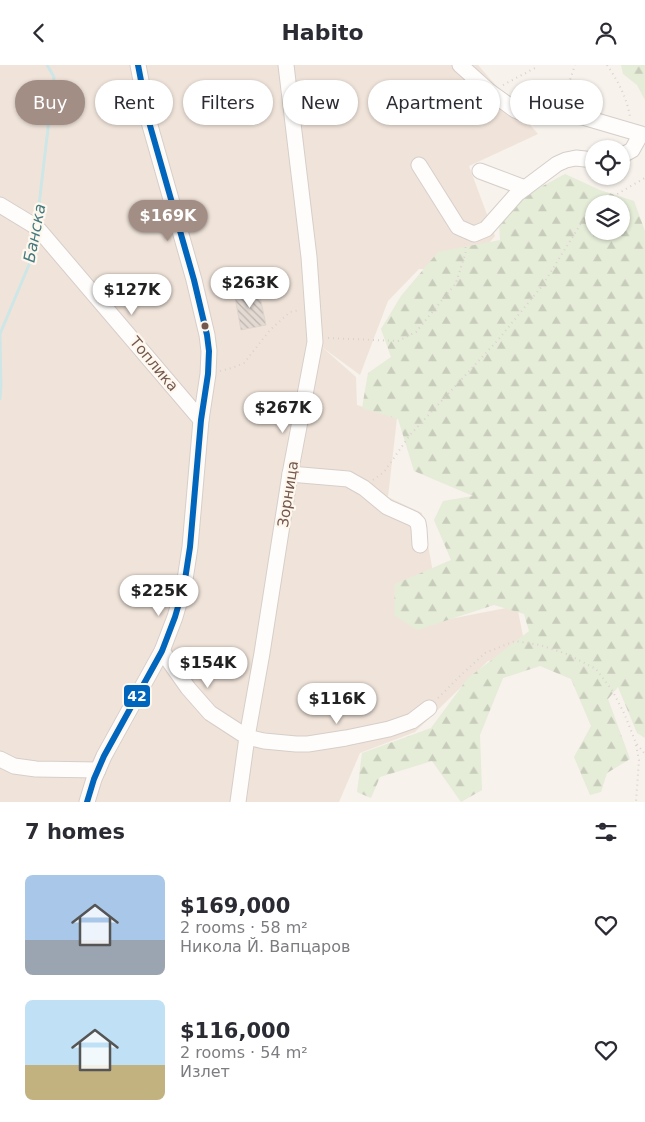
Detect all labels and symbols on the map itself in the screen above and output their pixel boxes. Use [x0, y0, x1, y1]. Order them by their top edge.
pin: $169K [133, 199, 203, 242]
water label: Банска [19, 202, 49, 264]
pin: $263K [215, 267, 285, 309]
pin: $127K [97, 273, 167, 316]
unlabelled marker [200, 321, 210, 331]
street label: Топлика [125, 332, 182, 395]
pin: $267K [248, 391, 318, 434]
street label: Зорница [274, 459, 302, 529]
pin: $225K [124, 575, 194, 617]
pin: $154K [173, 647, 243, 689]
pin: $116K [302, 683, 372, 725]
line badge: 42 [123, 684, 151, 708]
text: 42 [127, 688, 147, 704]

